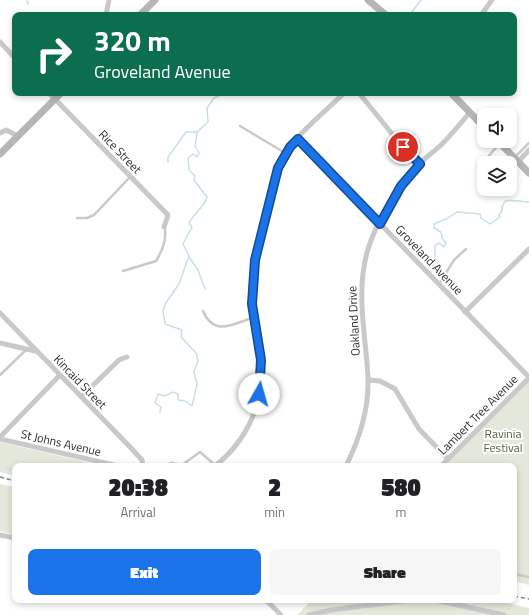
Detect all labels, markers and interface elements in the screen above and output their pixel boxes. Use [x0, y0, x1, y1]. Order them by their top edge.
text: 320 m [94, 19, 171, 62]
icon: right [28, 28, 80, 80]
text: Groveland Avenue [94, 58, 231, 85]
map controls [477, 108, 517, 196]
button: sound [477, 108, 517, 148]
street label: Rice Street [94, 125, 147, 179]
pin [386, 130, 420, 164]
icon: arrive [392, 136, 414, 158]
button: layers [477, 156, 517, 196]
street label: Groveland Avenue [391, 220, 468, 299]
street label: Oakland Drive [342, 286, 365, 357]
street label: Kincaid Street [49, 350, 112, 414]
street label: Lambert Tree Avenue [433, 370, 522, 459]
position arrow [238, 373, 280, 415]
street label: St Johns Avenue [19, 424, 103, 461]
park label: Ravinia Festival [483, 424, 523, 457]
text: 20:38 [108, 469, 168, 505]
text: 2 [268, 469, 281, 505]
text: 580 [381, 469, 421, 505]
text: Arrival [120, 502, 156, 522]
text: min [264, 502, 285, 522]
text: m [395, 502, 406, 522]
button: Exit [28, 549, 261, 595]
button: Share [269, 549, 501, 595]

